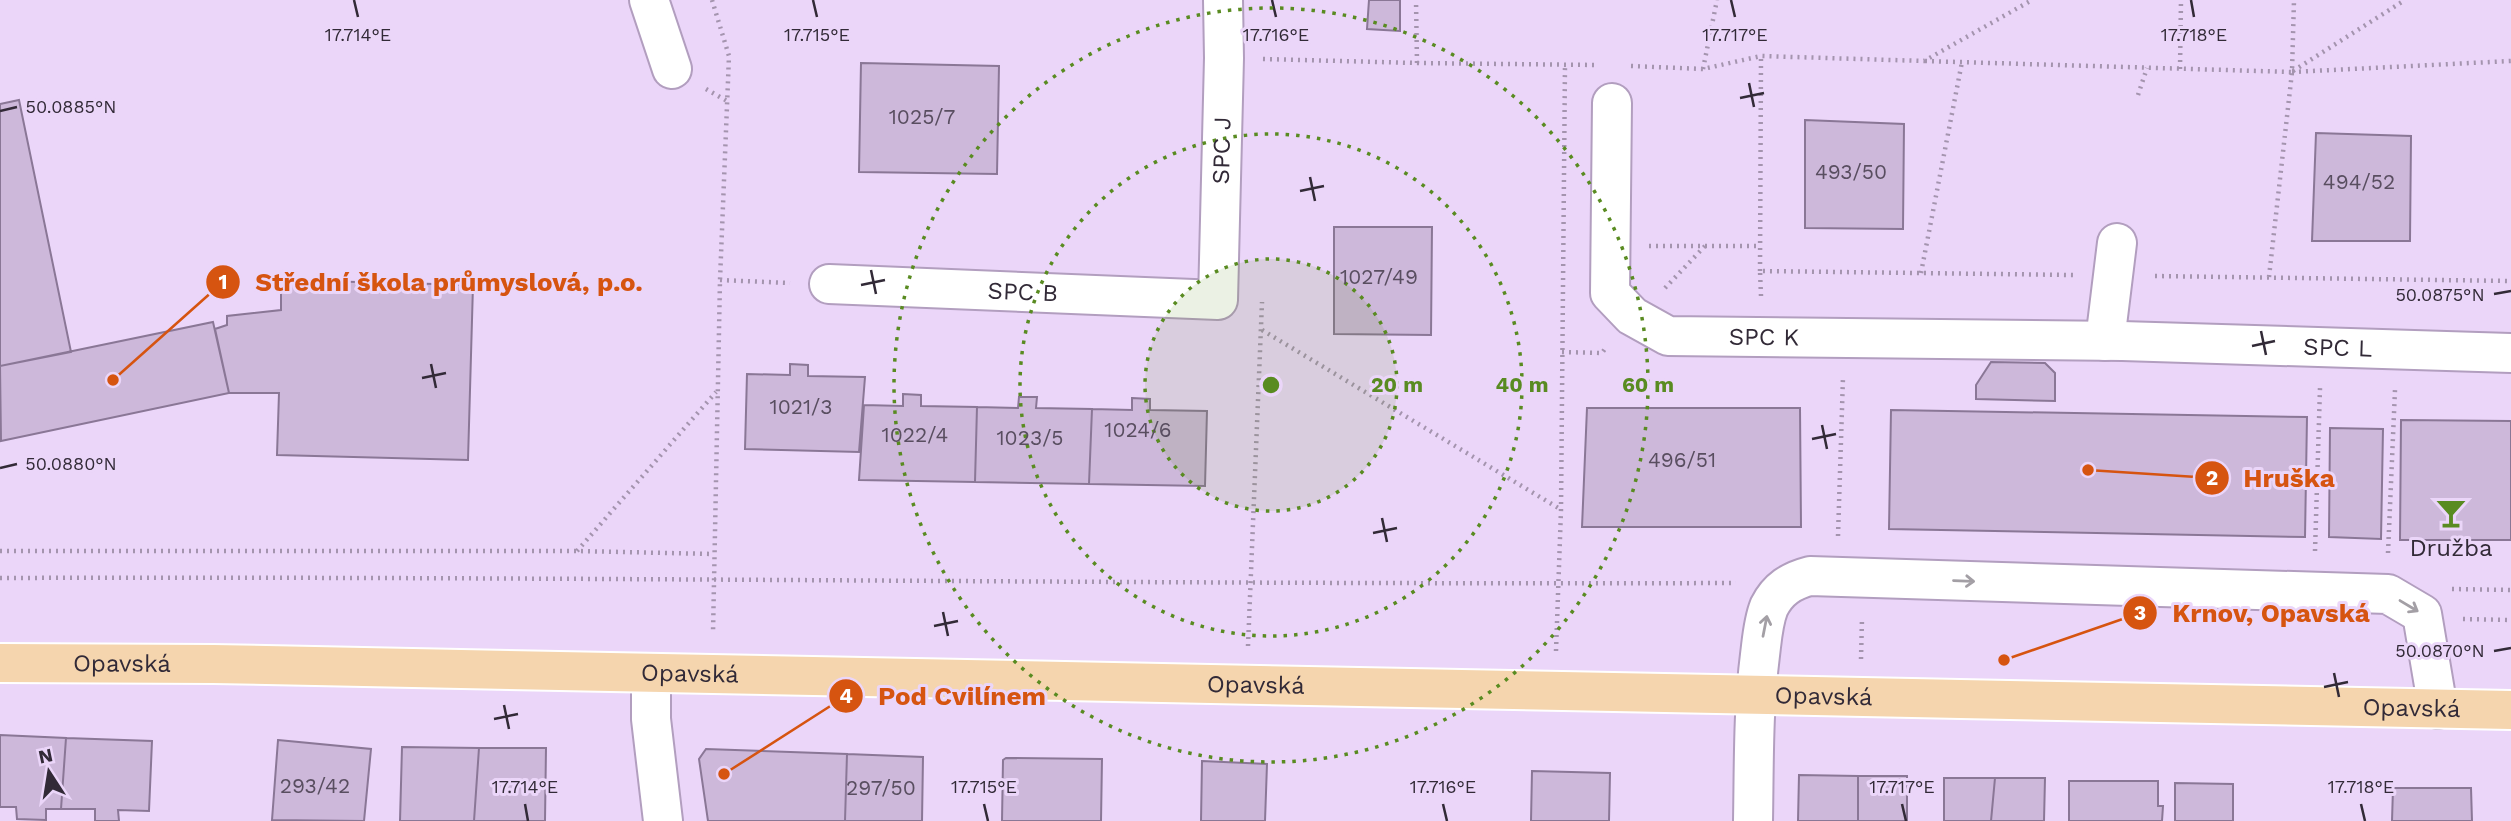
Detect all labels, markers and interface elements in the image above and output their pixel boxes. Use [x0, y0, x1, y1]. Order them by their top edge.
text: 17.714°E [325, 24, 391, 45]
text: 17.715°E [784, 24, 850, 45]
text: 17.716°E [1243, 24, 1309, 45]
text: 17.717°E [1702, 24, 1768, 45]
text: 17.718°E [2161, 24, 2227, 45]
text: 50.0885°N [26, 96, 116, 117]
house number: 1025/7 [889, 104, 956, 129]
street label: SPC J [1207, 116, 1237, 185]
house number: 493/50 [1815, 159, 1887, 184]
house number: 494/52 [2323, 169, 2395, 194]
callout: Střední škola průmyslová, p.o. [206, 258, 657, 305]
house number: 1027/49 [1340, 264, 1418, 289]
text: Střední škola průmyslová, p.o. [255, 267, 643, 297]
text: 1 [218, 269, 228, 294]
street label: SPC B [987, 277, 1059, 307]
text: 50.0875°N [2395, 284, 2485, 305]
street label: SPC K [1729, 323, 1800, 351]
street label: SPC L [2303, 333, 2373, 363]
text: 20 m [1371, 372, 1423, 397]
text: 40 m [1496, 372, 1548, 397]
text: 60 m [1622, 372, 1674, 397]
centre of rings [1259, 373, 1283, 397]
house number: 1021/3 [769, 394, 833, 419]
house number: 1024/6 [1104, 417, 1172, 442]
house number: 1022/4 [882, 422, 948, 447]
house number: 1023/5 [996, 425, 1064, 450]
house number: 496/51 [1648, 447, 1716, 472]
text: 50.0880°N [25, 453, 117, 474]
callout: Hruška [2195, 454, 2349, 501]
text: Hruška [2243, 463, 2335, 493]
text: 2 [2206, 465, 2218, 490]
bar icon: Družba [2434, 496, 2468, 530]
place label: Družba [2409, 534, 2493, 562]
one-way arrow [1952, 574, 1975, 587]
callout: Krnov, Opavská [2123, 589, 2384, 636]
text: Krnov, Opavská [2172, 598, 2370, 628]
one-way arrow [2398, 599, 2418, 613]
text: 3 [2134, 600, 2146, 625]
one-way arrow [1758, 615, 1772, 638]
text: 50.0870°N [2395, 640, 2485, 661]
street label: Opavská [73, 649, 171, 678]
street label: Opavská [641, 659, 739, 689]
street label: Opavská [1207, 670, 1305, 700]
callout: Pod Cvilínem [829, 672, 1060, 719]
text: Pod Cvilínem [878, 681, 1046, 711]
street label: Opavská [1774, 681, 1873, 711]
text: 4 [839, 683, 853, 708]
street label: Opavská [2362, 693, 2461, 723]
north arrow [14, 737, 84, 807]
text: N [36, 743, 55, 769]
house number: 293/42 [280, 773, 350, 798]
house number: 297/50 [846, 775, 916, 800]
text: 17.714°E [492, 776, 558, 797]
text: 17.715°E [951, 776, 1017, 797]
text: 17.716°E [1410, 776, 1476, 797]
text: 17.717°E [1869, 776, 1935, 797]
text: 17.718°E [2328, 776, 2394, 797]

